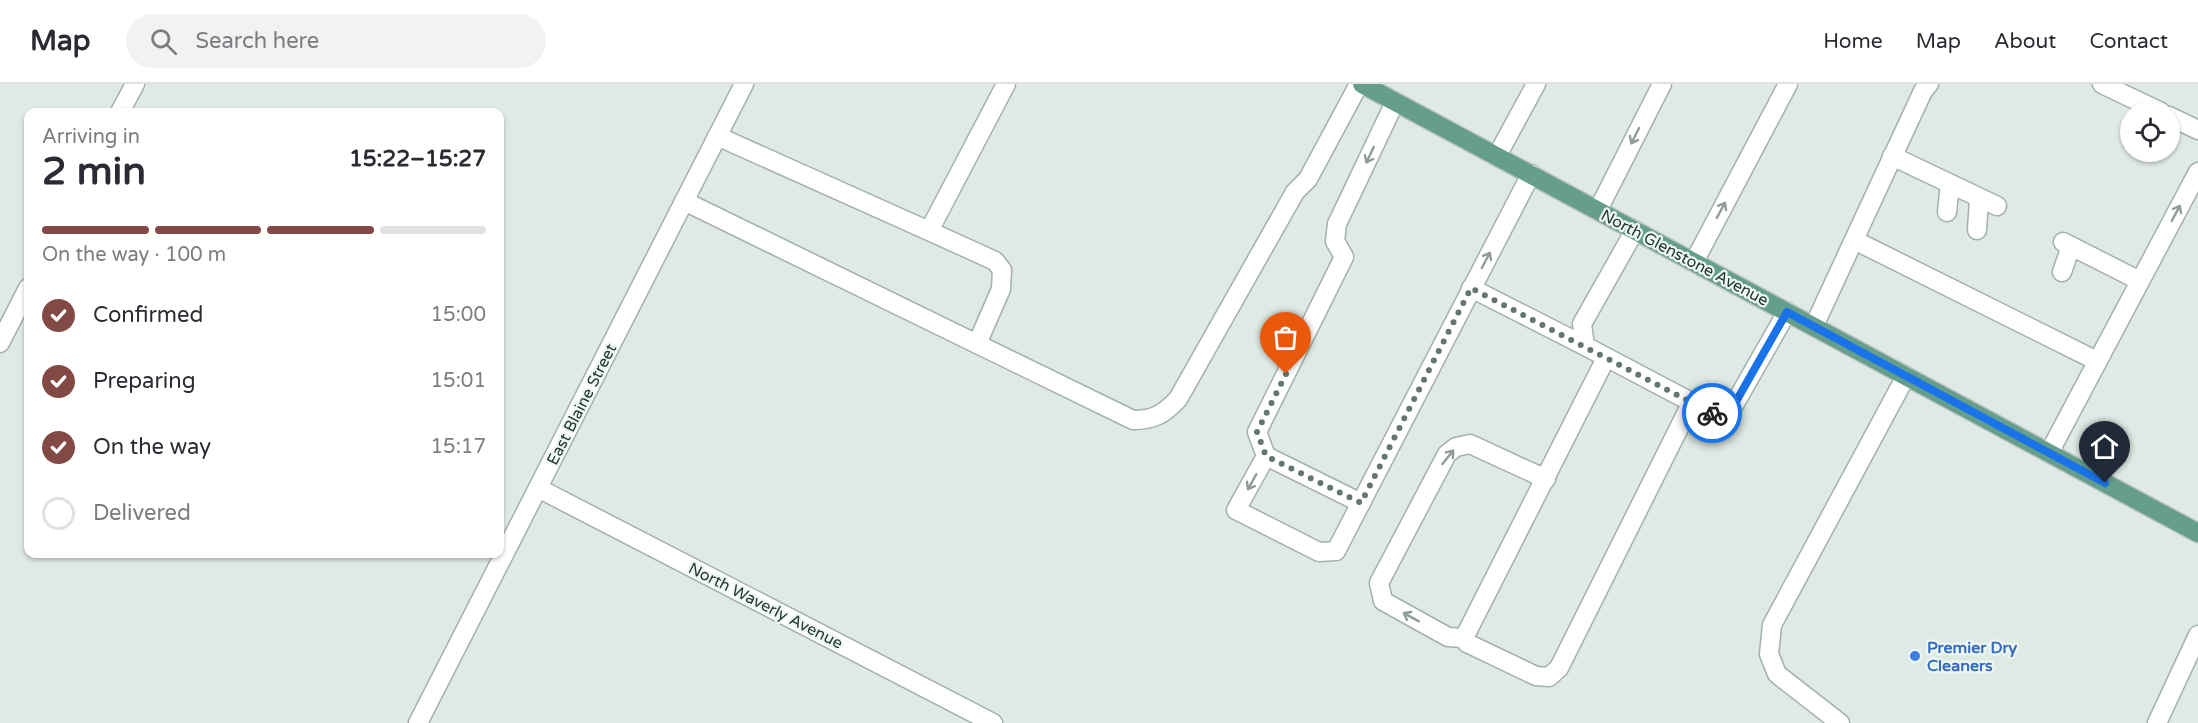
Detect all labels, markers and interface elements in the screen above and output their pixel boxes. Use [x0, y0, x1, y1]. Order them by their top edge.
search box [126, 14, 546, 68]
text: Map [30, 24, 90, 58]
icon: search [147, 25, 180, 58]
text: Search here [195, 28, 319, 54]
text: Home [1823, 29, 1883, 54]
text: Map [1916, 29, 1961, 54]
text: About [1994, 29, 2056, 54]
text: Contact [2089, 29, 2168, 54]
map controls [2120, 102, 2180, 162]
button: locate [2120, 102, 2180, 162]
text: Arriving in [42, 125, 140, 149]
one-way arrow [1629, 127, 1641, 145]
one-way arrow [1364, 145, 1376, 163]
text: 15:22–15:27 [349, 146, 486, 172]
text: 2 min [42, 148, 146, 195]
one-way arrow [1716, 202, 1727, 220]
street label: North Glenstone Avenue [1597, 205, 1772, 311]
one-way arrow [2170, 205, 2182, 222]
text: On the way · 100 m [42, 243, 226, 267]
one-way arrow [1481, 252, 1492, 270]
icon: check [42, 299, 75, 332]
text: Confirmed [93, 302, 203, 328]
text: 15:00 [431, 303, 486, 327]
pin [1260, 312, 1311, 374]
icon: bag [1269, 321, 1302, 354]
street label: East Blaine Street [543, 340, 621, 469]
icon: check [42, 365, 75, 398]
text: Preparing [93, 368, 196, 394]
text: 15:01 [431, 369, 486, 393]
courier [1682, 383, 1742, 443]
icon: bike [1696, 397, 1729, 430]
pin [2079, 421, 2130, 483]
icon: home [2088, 430, 2121, 463]
icon: check [42, 431, 75, 464]
text: On the way [93, 434, 211, 460]
text: 15:17 [431, 435, 486, 459]
one-way arrow [1441, 449, 1454, 465]
one-way arrow [1246, 473, 1258, 490]
text: Delivered [93, 500, 191, 526]
street label: North Waverly Avenue [685, 558, 846, 653]
one-way arrow [1403, 610, 1420, 622]
place label: Premier Dry Cleaners [1927, 638, 2018, 676]
marker: Premier Dry Cleaners [1908, 649, 1922, 663]

